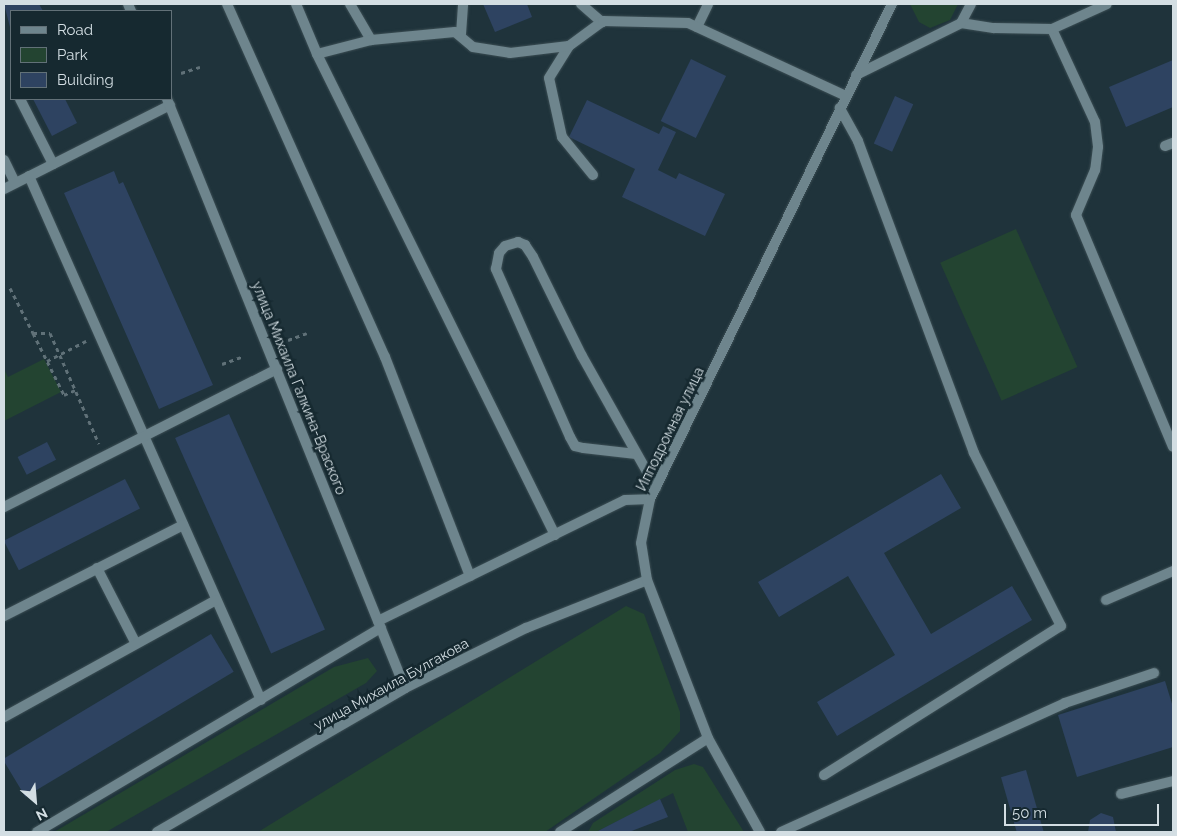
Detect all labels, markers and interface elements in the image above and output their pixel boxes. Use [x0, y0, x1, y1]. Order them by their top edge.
legend [10, 10, 172, 100]
text: Road [57, 21, 93, 39]
text: Park [57, 46, 88, 64]
text: Building [57, 71, 114, 89]
street label: улица Михаила Галкина-Враского [248, 279, 350, 497]
street label: Ипподромная улица [633, 364, 707, 494]
street label: улица Михаила Булгакова [311, 634, 471, 734]
north arrow [10, 776, 60, 826]
scale bar [1007, 794, 1162, 826]
text: 50 m [1012, 804, 1047, 822]
text: N [33, 805, 50, 824]

